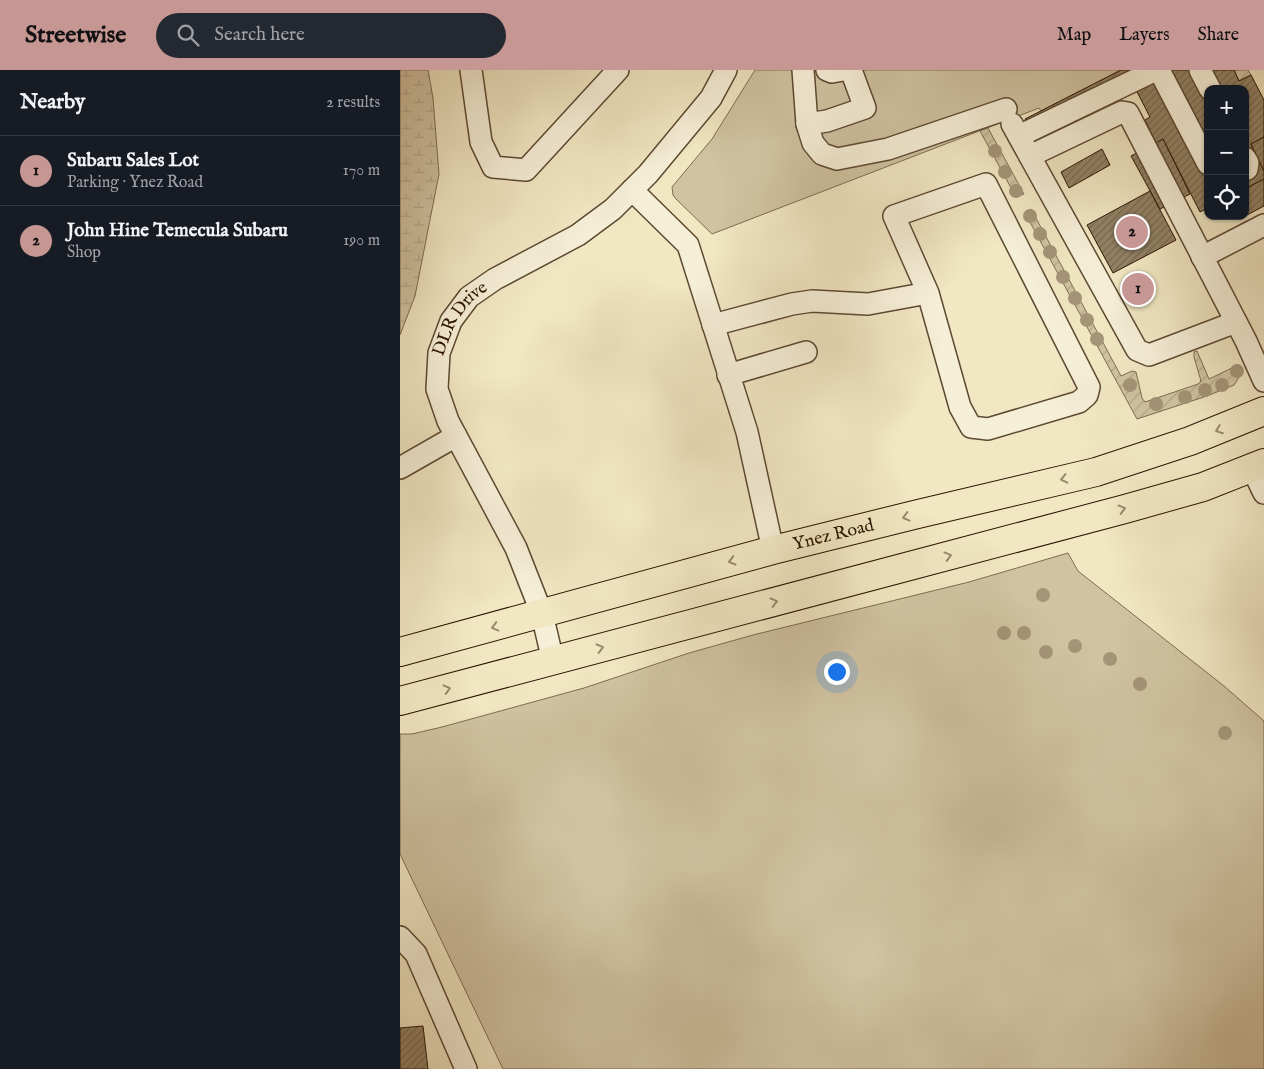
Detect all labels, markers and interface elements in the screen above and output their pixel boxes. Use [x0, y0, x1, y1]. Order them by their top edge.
search box [156, 13, 506, 58]
text: Streetwise [25, 20, 126, 51]
icon: search [174, 21, 202, 49]
text: Search here [214, 23, 305, 47]
text: Map [1057, 24, 1091, 47]
text: Layers [1119, 24, 1170, 47]
text: Share [1198, 24, 1239, 47]
map controls [1204, 85, 1249, 220]
button: + [1204, 85, 1249, 130]
text: Nearby [20, 89, 85, 116]
text: 2 results [326, 93, 380, 113]
button: − [1204, 130, 1249, 175]
text: Subaru Sales Lot [67, 149, 199, 173]
text: 1 [33, 161, 39, 181]
text: 170 m [343, 161, 380, 181]
text: Parking · Ynez Road [67, 173, 203, 193]
button: locate [1204, 175, 1249, 220]
pin: 2 [1116, 213, 1148, 251]
text: John Hine Temecula Subaru [67, 219, 288, 243]
text: 2 [32, 231, 40, 251]
text: 190 m [343, 231, 380, 251]
text: Shop [67, 243, 101, 263]
pin: 1 [1122, 270, 1154, 308]
street label: DLR Drive [427, 276, 492, 359]
one-way arrow [1215, 424, 1224, 434]
one-way arrow [1060, 473, 1069, 484]
one-way arrow [1118, 505, 1126, 515]
one-way arrow [902, 511, 911, 522]
street label: Ynez Road [791, 514, 877, 556]
one-way arrow [944, 551, 952, 561]
one-way arrow [727, 555, 736, 566]
one-way arrow [770, 597, 779, 608]
one-way arrow [491, 621, 500, 632]
one-way arrow [596, 643, 605, 654]
your location [824, 659, 850, 685]
one-way arrow [443, 684, 451, 694]

